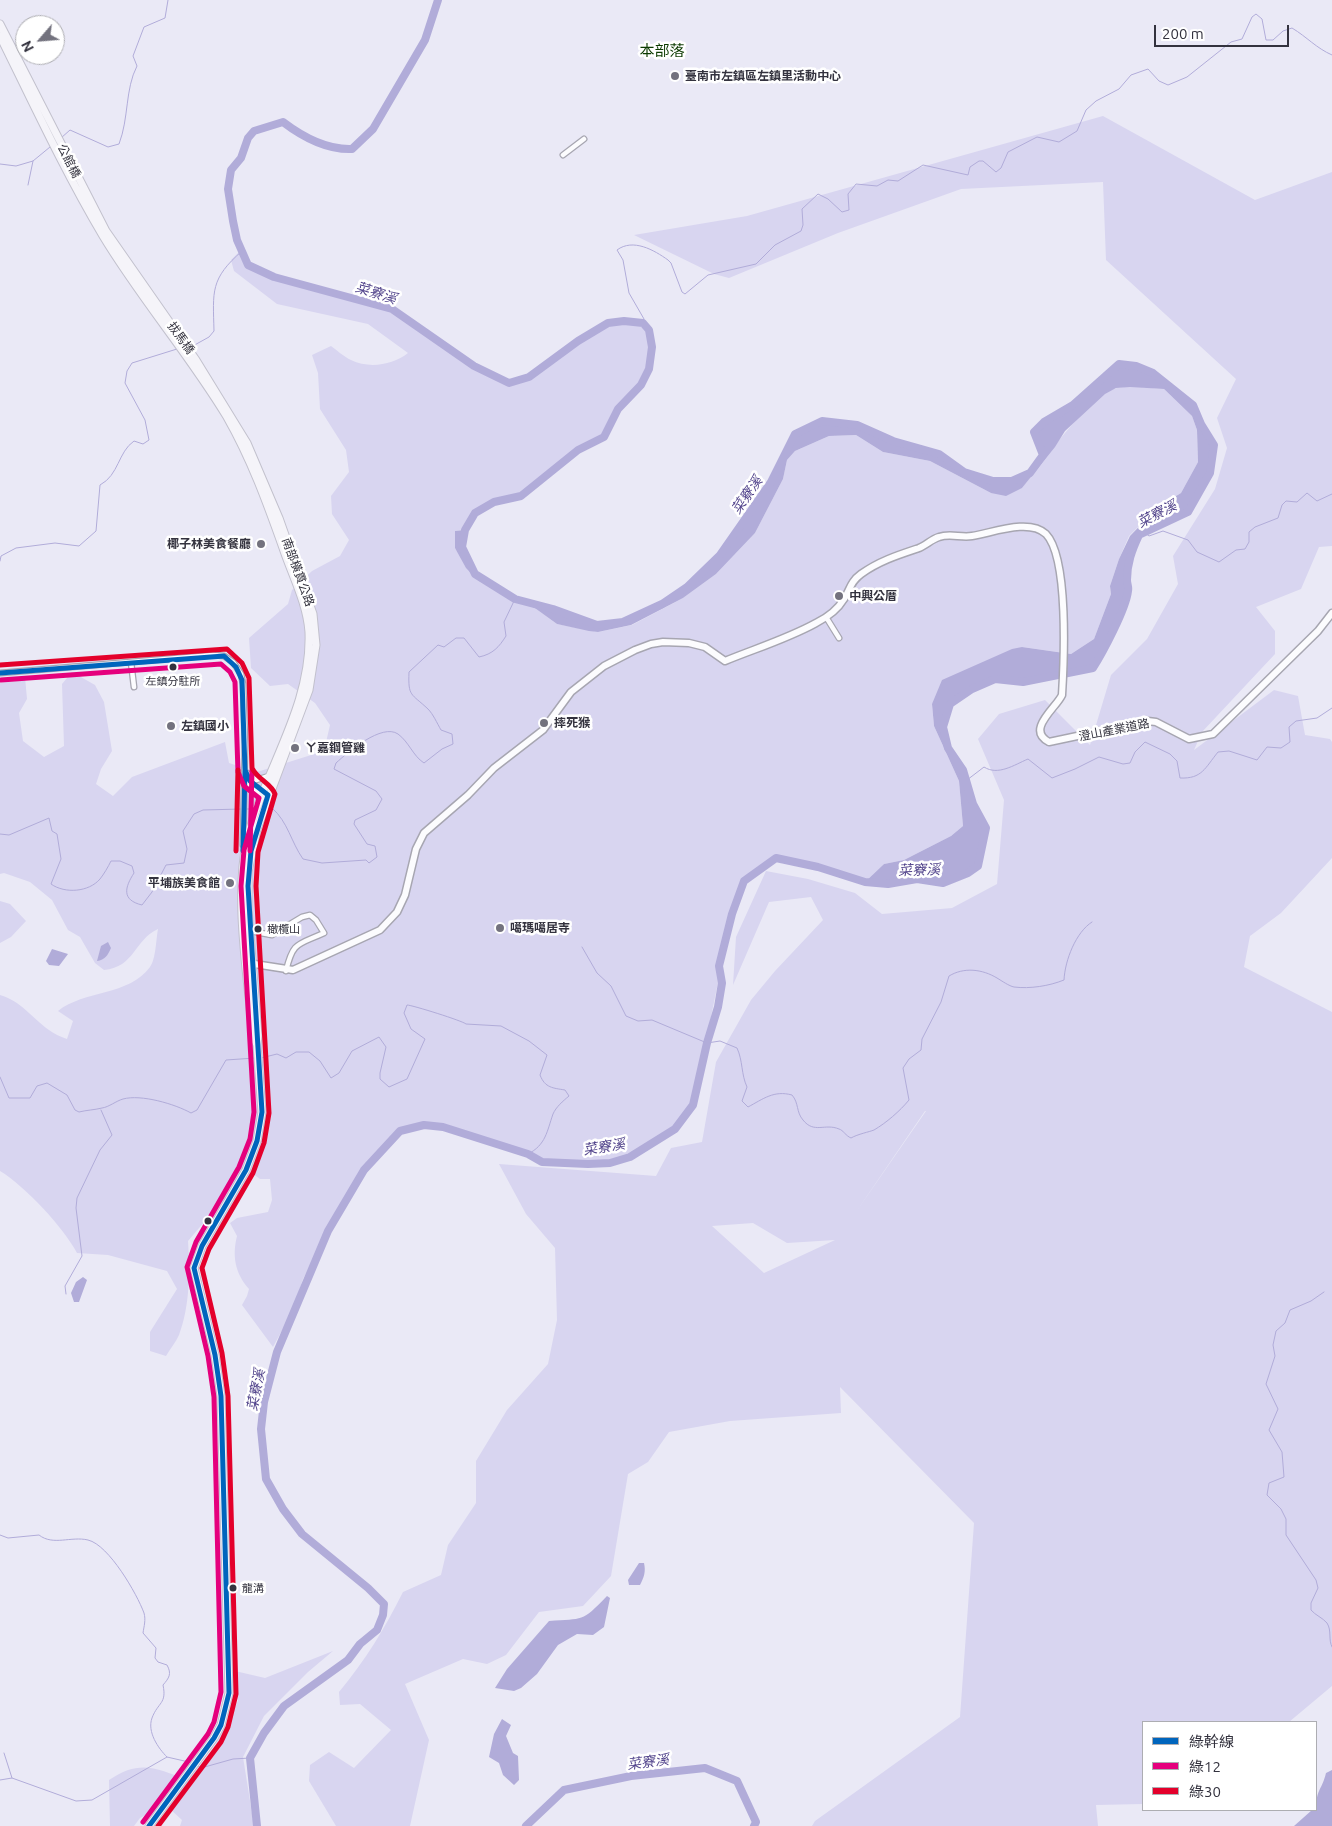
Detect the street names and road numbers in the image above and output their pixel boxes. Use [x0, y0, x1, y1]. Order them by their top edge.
street label: 公館橋 [54, 142, 84, 180]
street label: 拔馬橋 [165, 319, 197, 357]
street label: 南部橫貫公路 [279, 536, 317, 608]
street label: 澄山產業道路 [1077, 716, 1151, 744]

